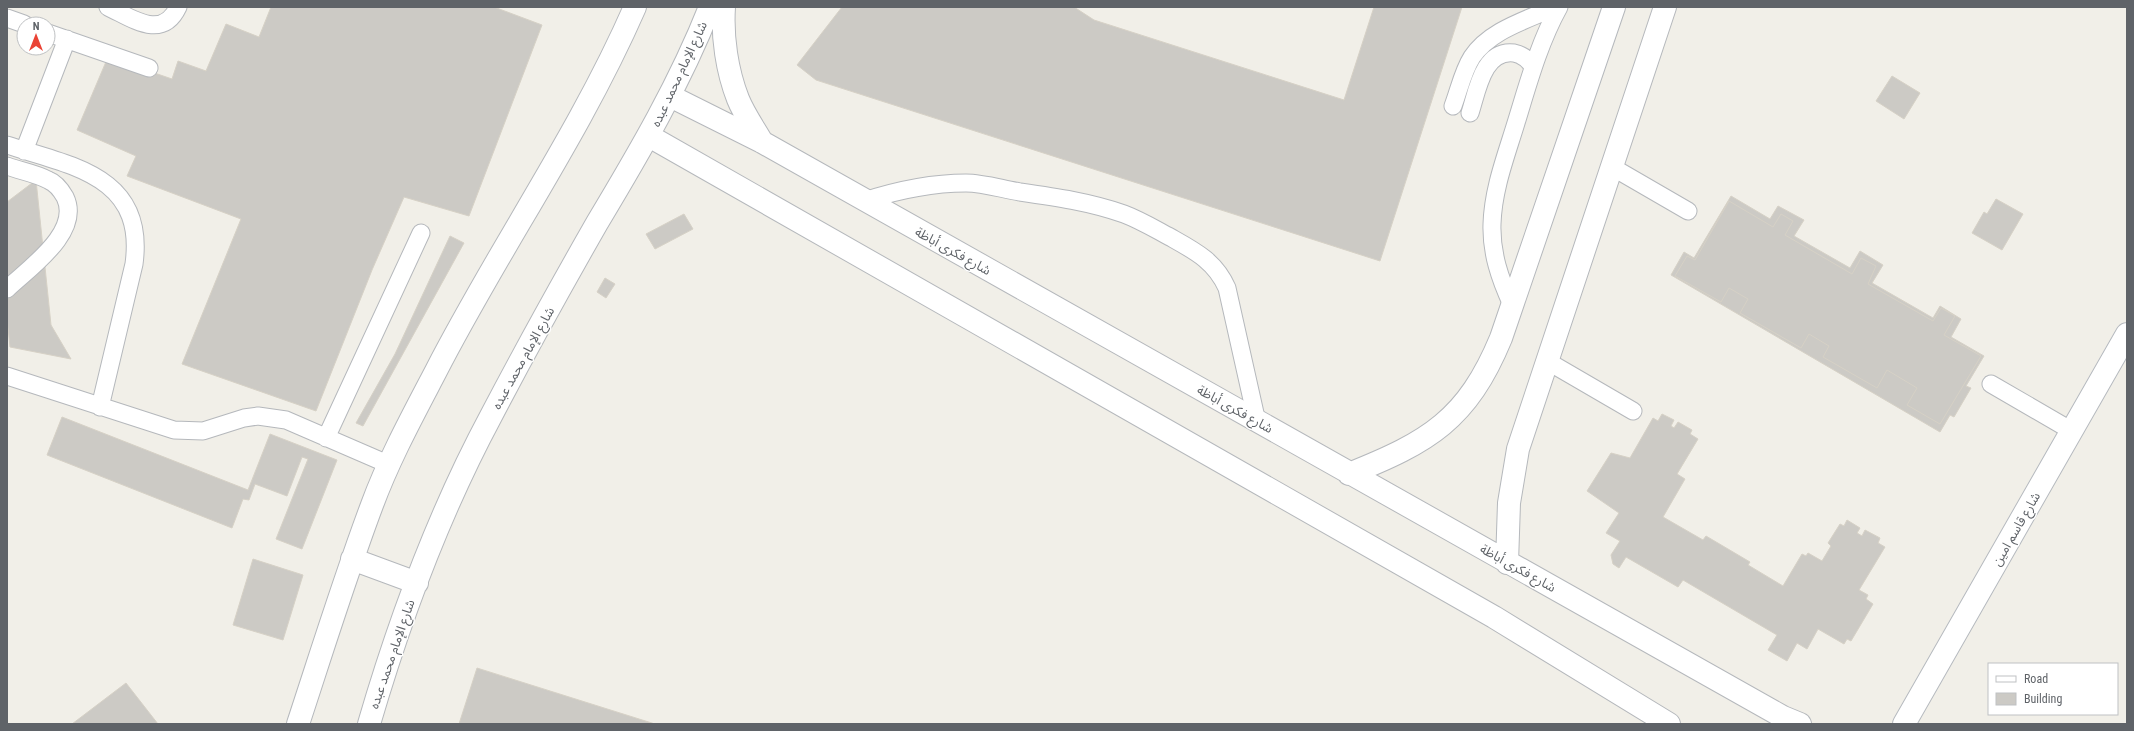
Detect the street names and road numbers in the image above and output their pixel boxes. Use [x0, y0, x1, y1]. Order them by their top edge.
street label: شارع الإمام محمد عبده [648, 19, 713, 130]
street label: شارع فكرى أباظة [911, 223, 994, 281]
street label: شارع الإمام محمد عبده [489, 304, 560, 413]
street label: شارع فكرى أباظة [1193, 381, 1276, 439]
street label: شارع قاسم امين [1989, 489, 2046, 570]
street label: شارع فكرى أباظة [1476, 540, 1559, 598]
street label: شارع الإمام محمد عبده [366, 597, 421, 712]

